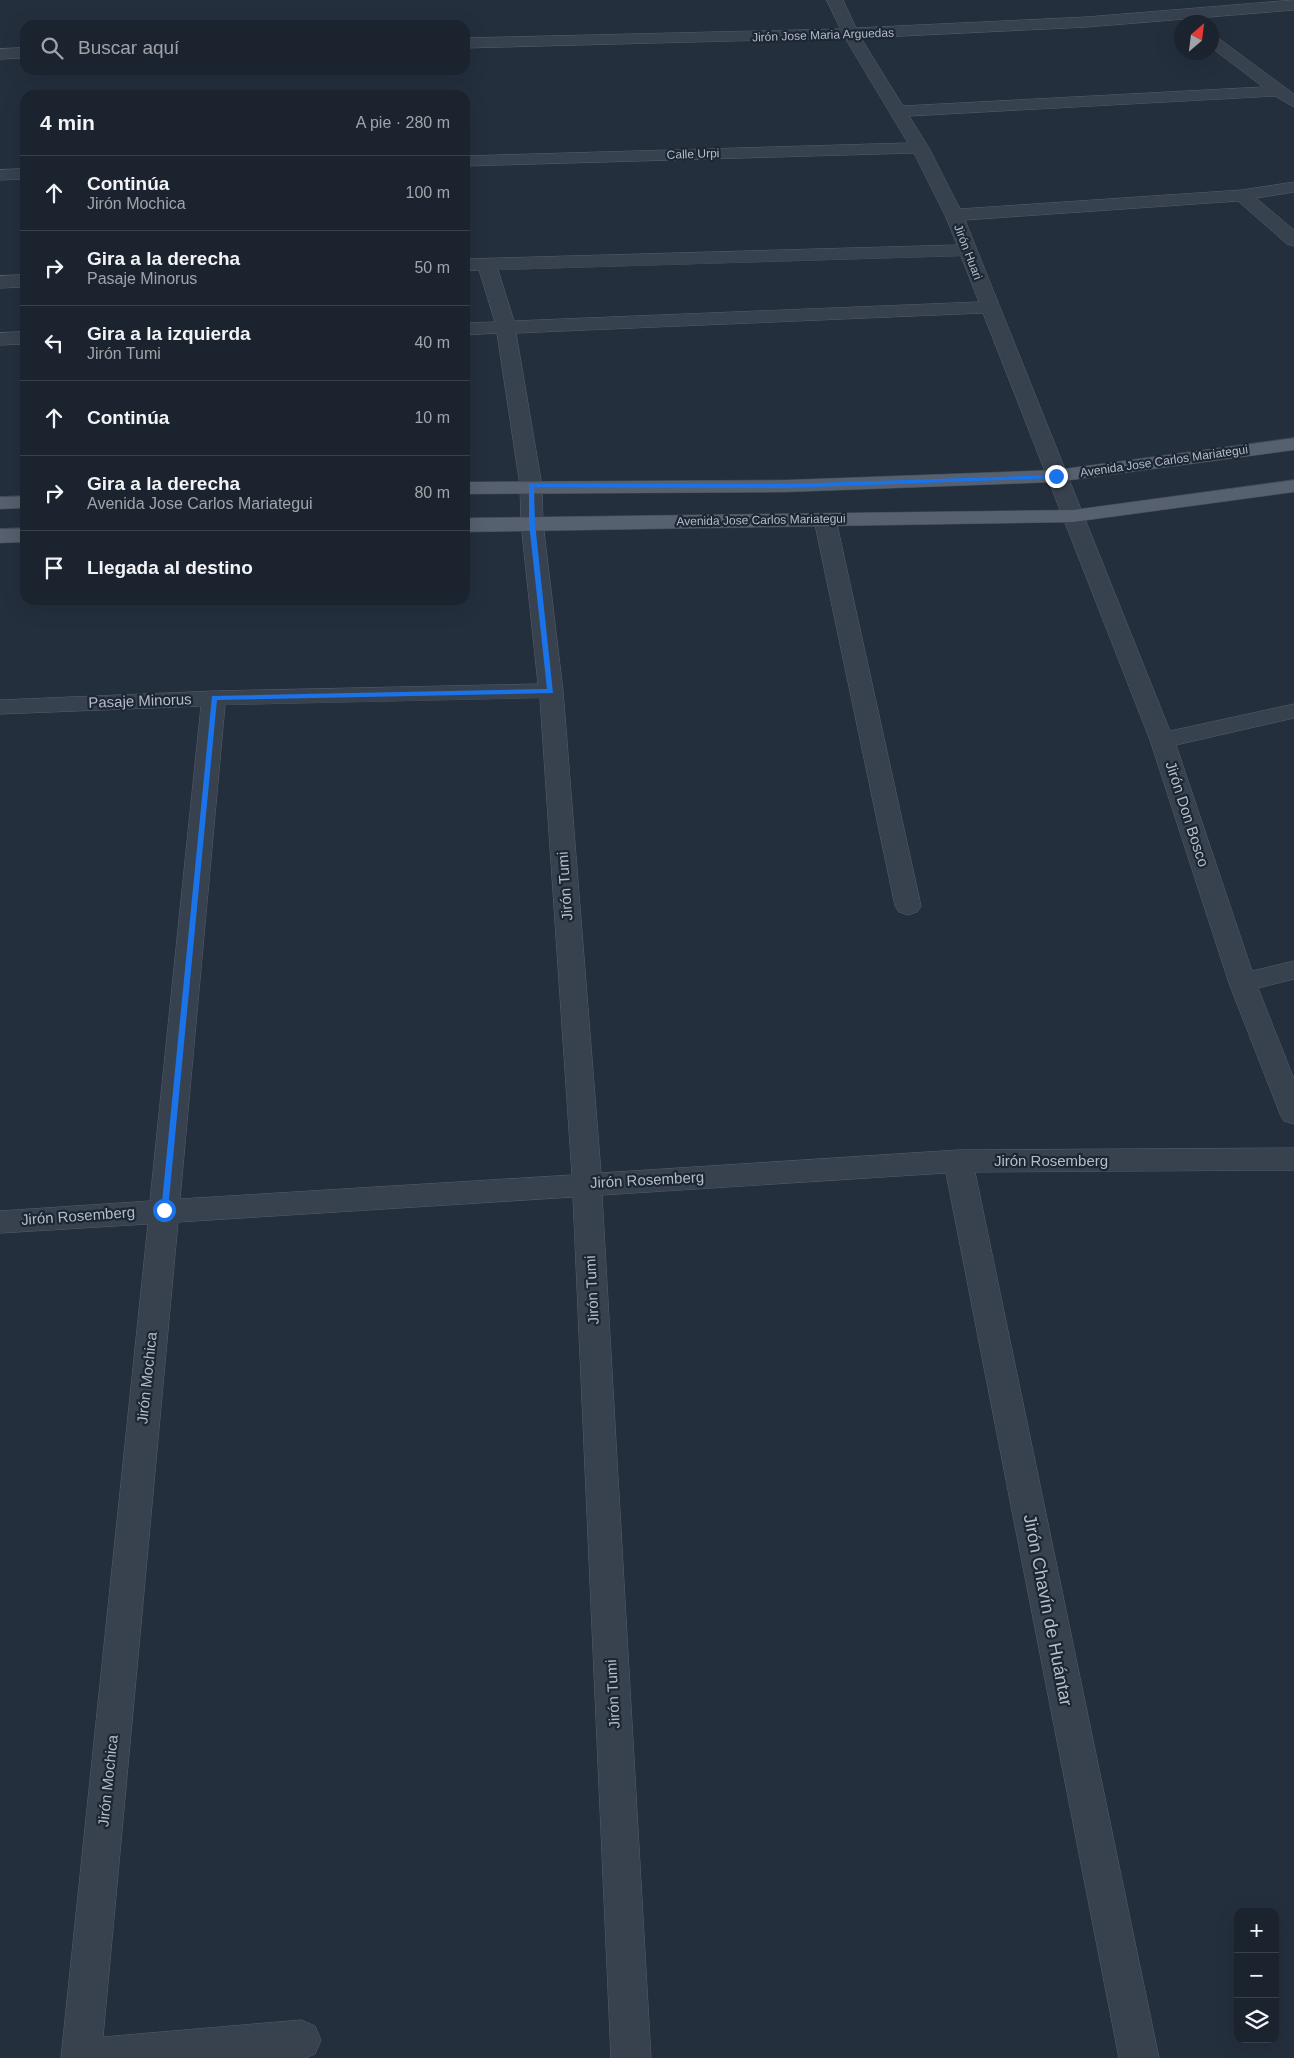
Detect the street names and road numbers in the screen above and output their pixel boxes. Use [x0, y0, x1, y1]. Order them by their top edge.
street label: Jirón Jose Maria Arguedas [752, 26, 894, 44]
street label: Calle Urpi [666, 146, 720, 162]
street label: Jirón Huari [951, 222, 985, 282]
street label: Avenida Jose Carlos Mariategui [1079, 442, 1249, 480]
street label: Avenida Jose Carlos Mariategui [676, 512, 846, 528]
street label: Pasaje Minorus [88, 690, 192, 711]
street label: Jirón Don Bosco [1162, 759, 1213, 869]
street label: Jirón Tumi [554, 851, 575, 921]
street label: Jirón Rosemberg [994, 1152, 1108, 1169]
street label: Jirón Rosemberg [589, 1168, 704, 1191]
street label: Jirón Rosemberg [20, 1203, 136, 1228]
street label: Jirón Tumi [581, 1255, 602, 1325]
street label: Jirón Mochica [133, 1330, 160, 1425]
street label: Jirón Chavín de Huántar [1020, 1512, 1076, 1708]
street label: Jirón Tumi [602, 1659, 623, 1729]
street label: Jirón Mochica [94, 1733, 121, 1828]

